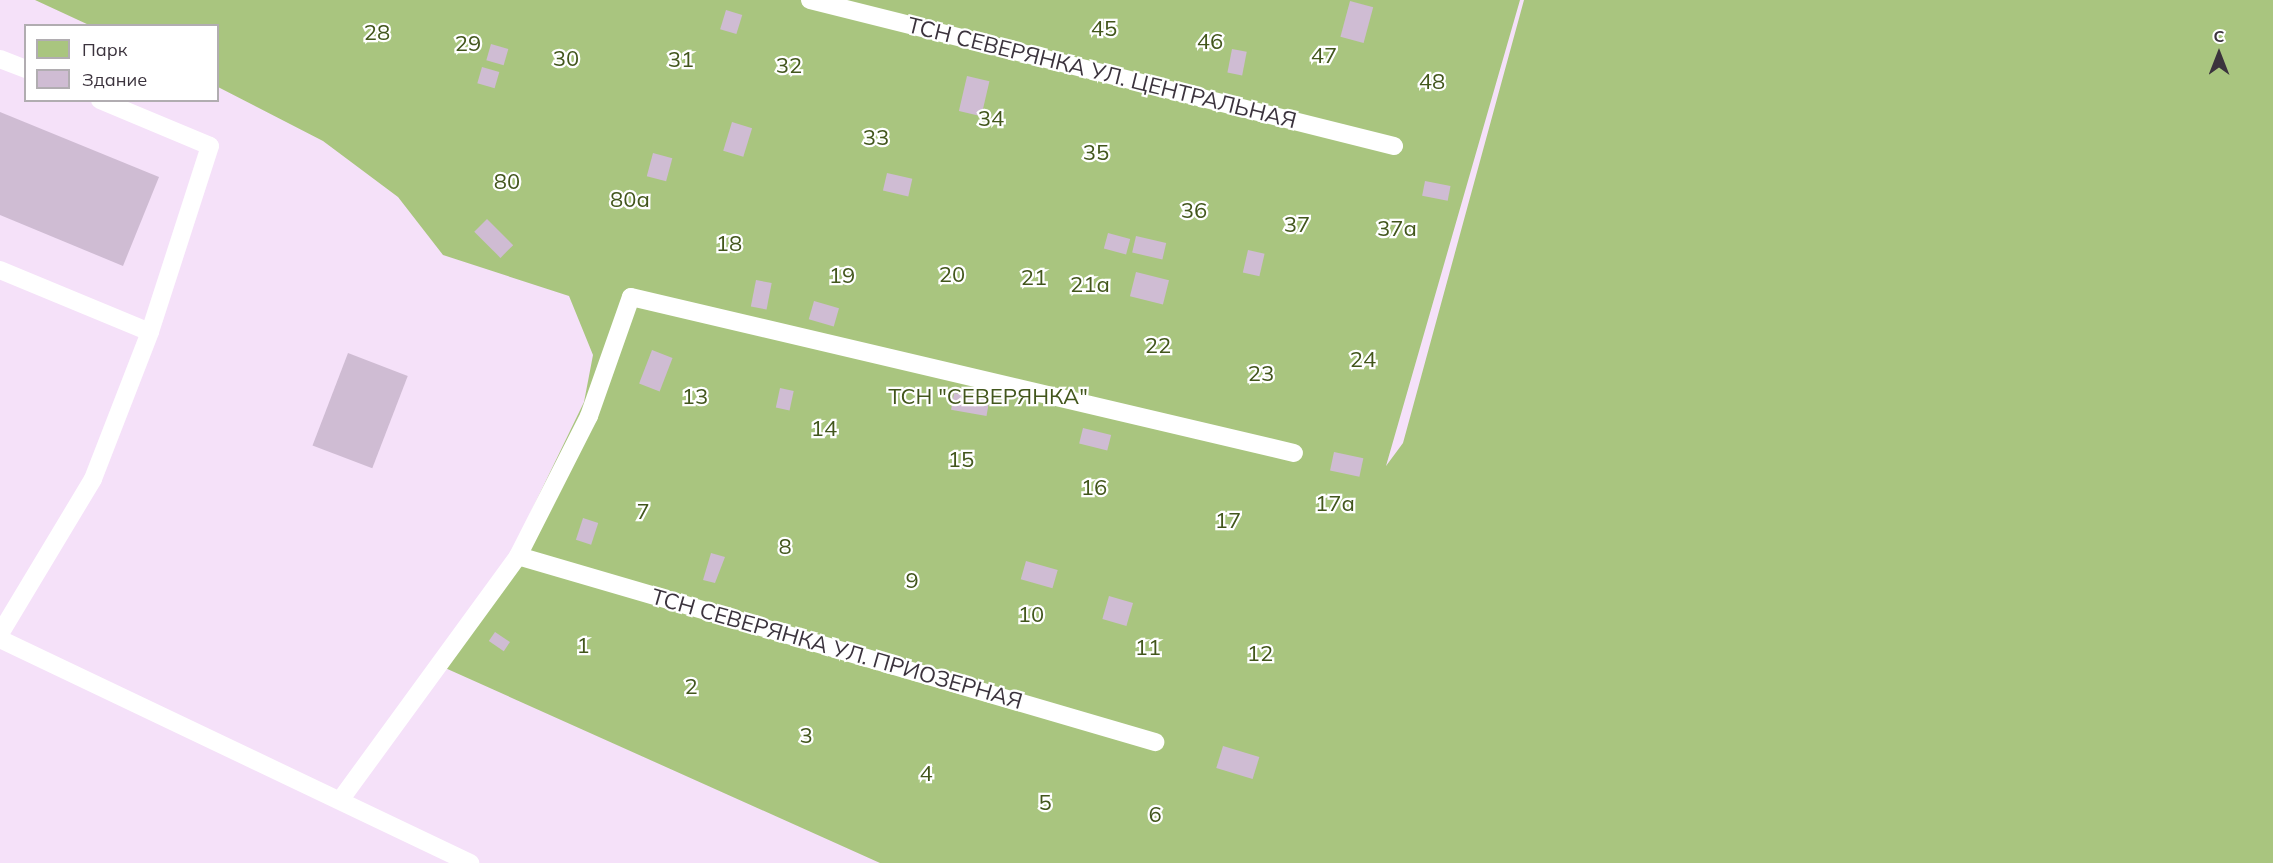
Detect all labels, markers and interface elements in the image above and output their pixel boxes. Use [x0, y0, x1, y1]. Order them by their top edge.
street label: ТСН СЕВЕРЯНКА УЛ. ЦЕНТРАЛЬНАЯ [905, 12, 1299, 134]
park label: 45 [1091, 16, 1117, 42]
park label: 28 [364, 20, 390, 46]
legend [24, 24, 219, 102]
north arrow [2189, 24, 2249, 84]
text: С [2214, 26, 2224, 46]
park label: 46 [1197, 29, 1223, 55]
park label: 29 [455, 31, 481, 57]
text: Парк [82, 38, 127, 61]
park label: 47 [1311, 43, 1337, 69]
park label: 30 [553, 46, 579, 72]
park label: 31 [668, 47, 694, 73]
park label: 32 [776, 53, 802, 79]
text: Здание [82, 68, 147, 91]
park label: 48 [1419, 69, 1445, 95]
park label: 34 [978, 106, 1004, 132]
park label: 33 [863, 125, 889, 151]
park label: 35 [1083, 140, 1109, 166]
park label: 80 [494, 169, 520, 195]
park label: 80а [610, 187, 650, 213]
park label: 36 [1181, 198, 1207, 224]
park label: 37 [1284, 212, 1310, 238]
park label: 37а [1377, 216, 1417, 242]
park label: 18 [716, 231, 742, 257]
park label: 20 [939, 262, 965, 288]
park label: 19 [829, 263, 855, 289]
park label: 21 [1021, 265, 1047, 291]
park label: 21а [1070, 272, 1110, 298]
park label: 22 [1145, 333, 1171, 359]
park label: 24 [1350, 347, 1376, 373]
park label: 23 [1248, 361, 1274, 387]
park label: 13 [682, 384, 708, 410]
park label: ТСН "СЕВЕРЯНКА" [888, 384, 1088, 410]
park label: 14 [811, 416, 837, 442]
park label: 15 [948, 447, 974, 473]
park label: 16 [1081, 475, 1107, 501]
park label: 17а [1315, 491, 1355, 517]
park label: 7 [636, 499, 650, 525]
park label: 17 [1215, 508, 1241, 534]
park label: 8 [778, 534, 792, 560]
park label: 9 [905, 568, 919, 594]
street label: ТСН СЕВЕРЯНКА УЛ. ПРИОЗЕРНАЯ [648, 583, 1026, 715]
park label: 10 [1018, 602, 1044, 628]
park label: 1 [576, 633, 590, 659]
park label: 11 [1135, 635, 1161, 661]
park label: 12 [1247, 641, 1273, 667]
park label: 2 [684, 674, 698, 700]
park label: 3 [799, 723, 813, 749]
park label: 4 [919, 761, 933, 787]
park label: 5 [1038, 790, 1052, 816]
park label: 6 [1148, 802, 1162, 828]

